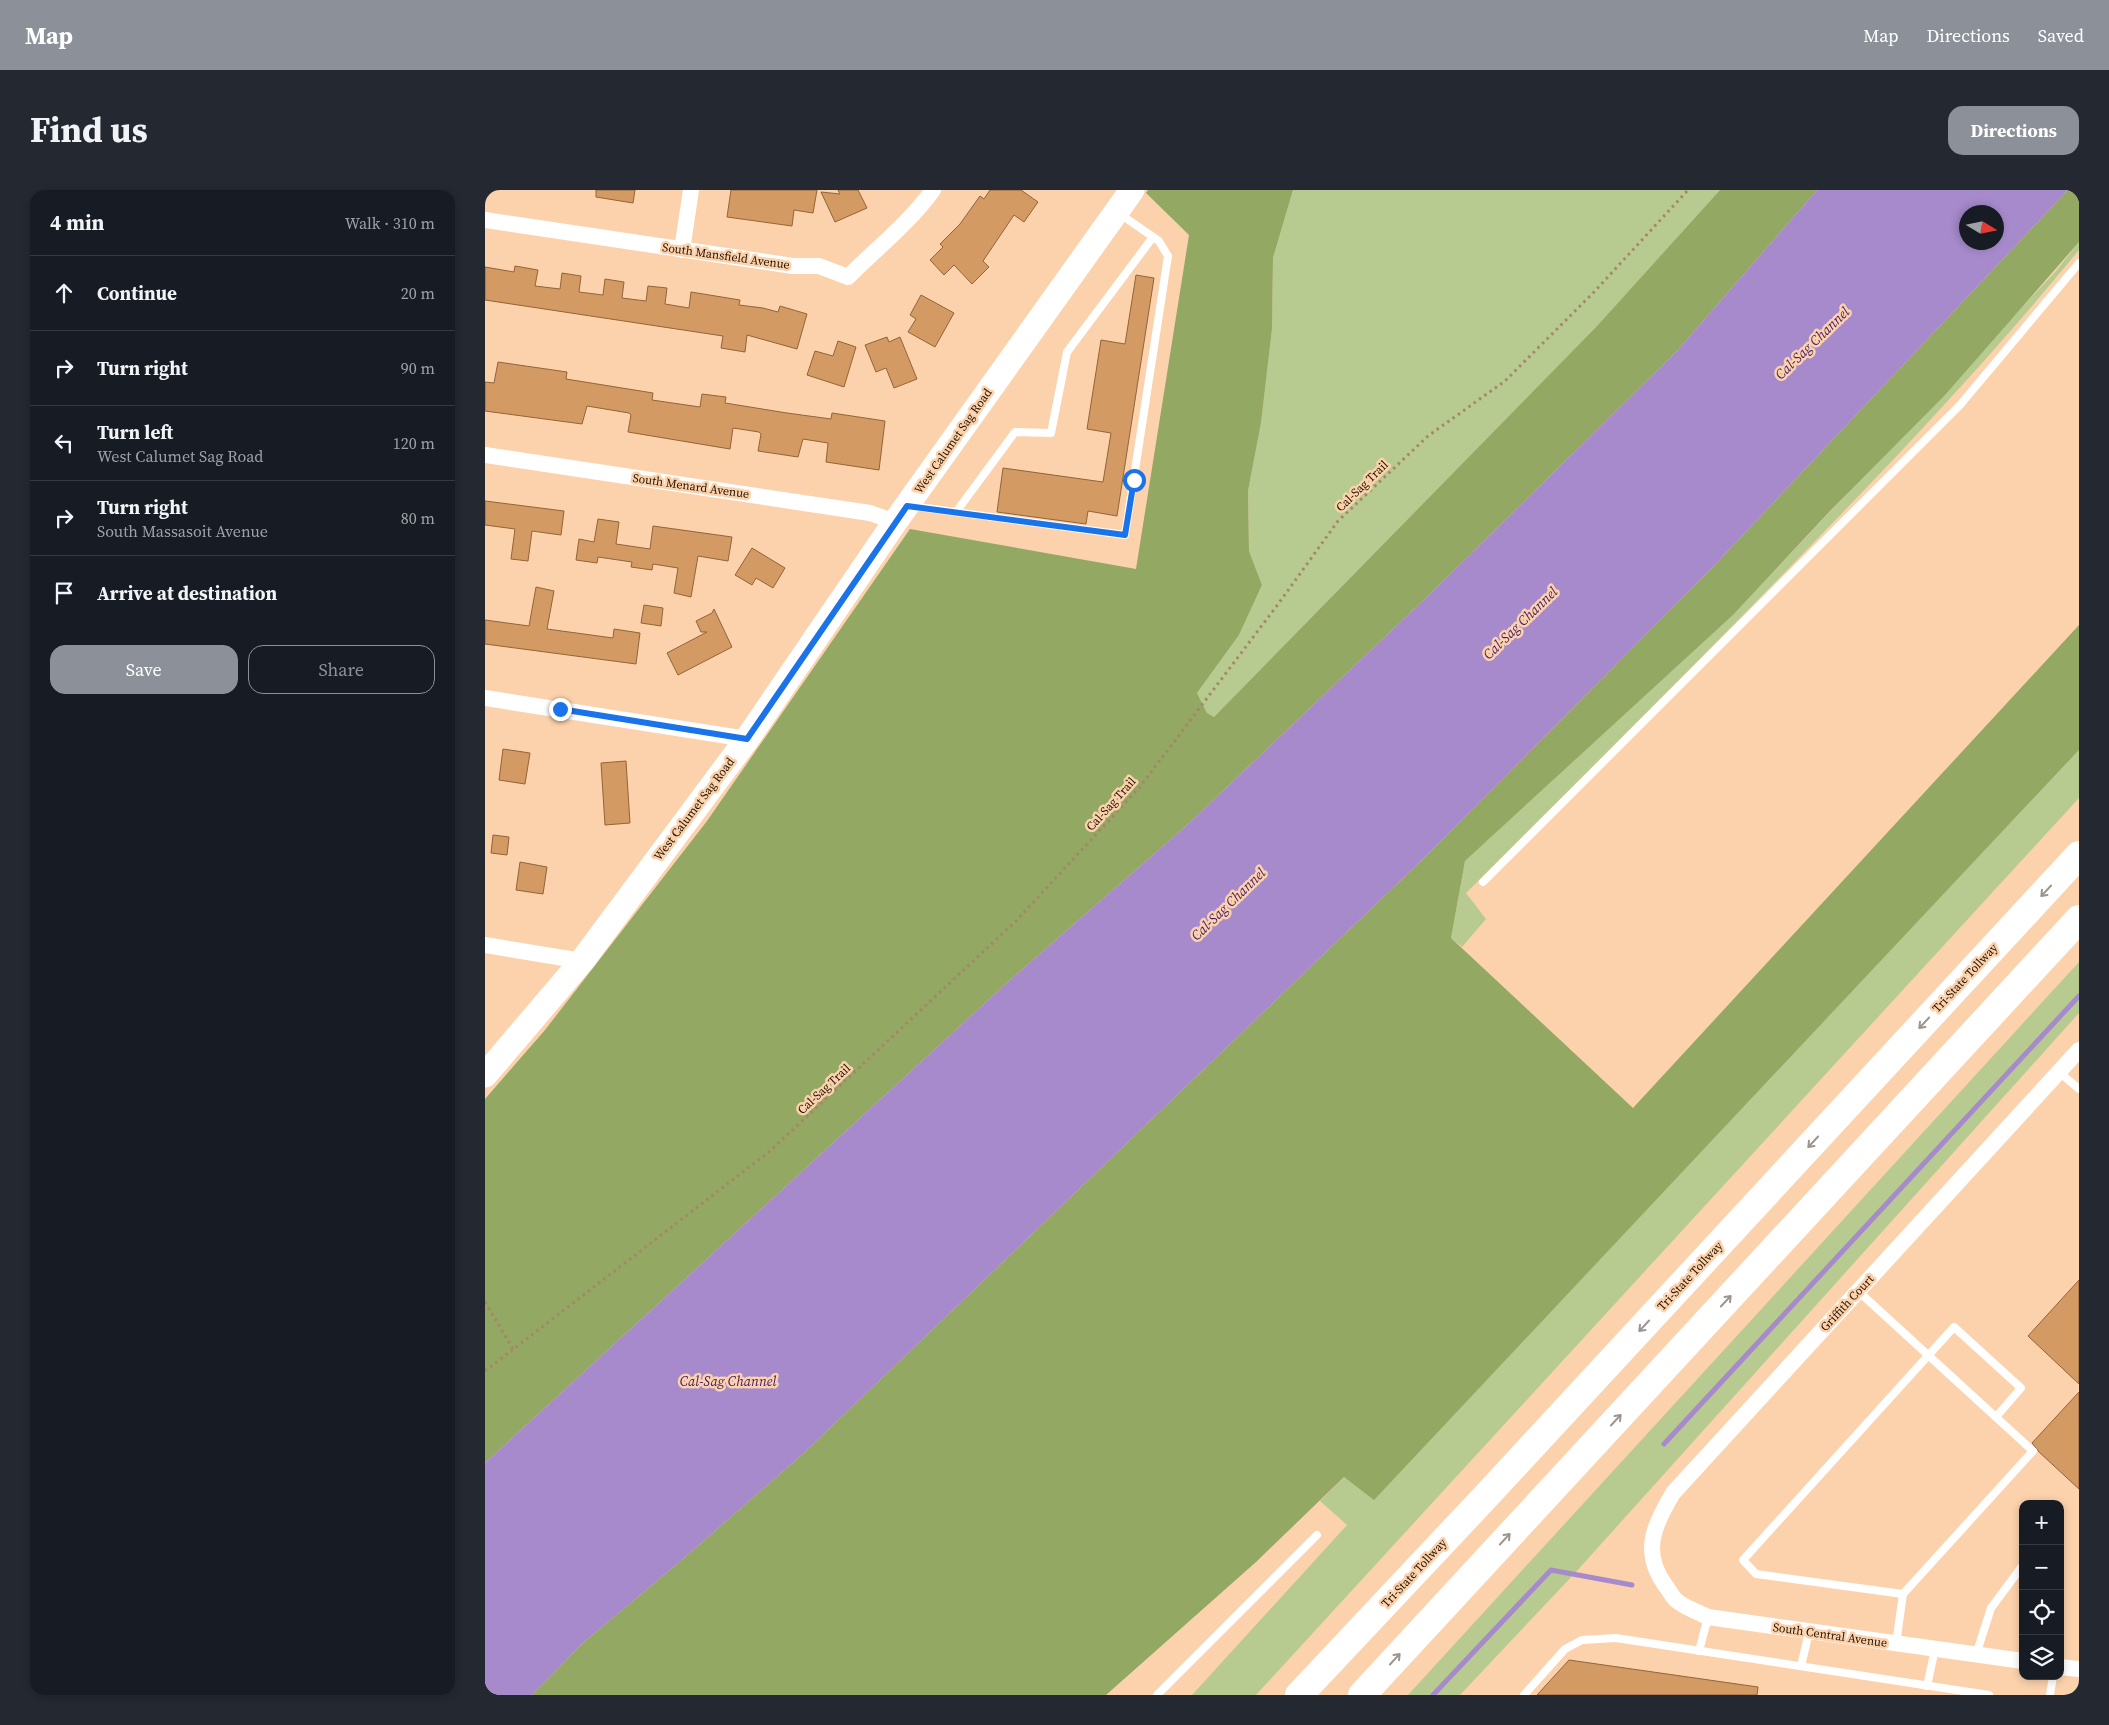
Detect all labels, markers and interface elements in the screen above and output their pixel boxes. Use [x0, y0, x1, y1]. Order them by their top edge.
text: Map [25, 19, 73, 52]
text: Map [1863, 23, 1899, 48]
text: Directions [1927, 23, 2010, 48]
text: Saved [2038, 23, 2084, 48]
text: Find us [30, 106, 148, 154]
button: Directions [1948, 106, 2079, 155]
north arrow [1959, 205, 2004, 250]
text: 4 min [50, 208, 105, 237]
text: Walk · 310 m [345, 212, 435, 234]
street label: South Mansfield Avenue [661, 239, 791, 273]
icon: ahead [50, 279, 78, 307]
text: Continue [97, 280, 177, 306]
text: 20 m [401, 282, 435, 304]
water label: Cal-Sag Channel [1770, 302, 1854, 384]
icon: right [50, 354, 78, 382]
text: Turn right [97, 355, 188, 381]
text: 90 m [401, 357, 435, 379]
street label: West Calumet Sag Road [911, 385, 995, 497]
text: Turn left [97, 419, 173, 445]
icon: left [50, 429, 78, 457]
text: 120 m [393, 432, 435, 454]
text: West Calumet Sag Road [97, 445, 263, 467]
street label: Cal-Sag Trail [1332, 457, 1392, 515]
route start [1123, 469, 1146, 492]
street label: South Menard Avenue [632, 470, 750, 502]
text: Turn right [97, 494, 188, 520]
icon: right [50, 504, 78, 532]
text: 80 m [401, 507, 435, 529]
text: South Massasoit Avenue [97, 520, 268, 542]
icon: arrive [50, 579, 78, 607]
text: Arrive at destination [97, 580, 277, 606]
water label: Cal-Sag Channel [1478, 582, 1562, 664]
button: Save [50, 645, 238, 694]
button: Share [248, 645, 435, 694]
route end [549, 698, 572, 721]
street label: West Calumet Sag Road [650, 754, 738, 864]
street label: Cal-Sag Trail [1083, 773, 1140, 834]
water label: Cal-Sag Channel [1186, 863, 1270, 945]
one-way arrow [2040, 884, 2052, 897]
street label: Tri-State Tollway [1929, 939, 2002, 1016]
one-way arrow [1918, 1016, 1930, 1029]
street label: Cal-Sag Trail [794, 1060, 854, 1118]
one-way arrow [1807, 1136, 1819, 1149]
street label: Tri-State Tollway [1654, 1237, 1727, 1314]
street label: Griffith Court [1817, 1271, 1877, 1335]
one-way arrow [1720, 1294, 1732, 1307]
one-way arrow [1638, 1319, 1650, 1332]
water label: Cal-Sag Channel [680, 1371, 776, 1391]
one-way arrow [1610, 1414, 1622, 1427]
map controls [2019, 1500, 2064, 1680]
button: + [2019, 1500, 2064, 1545]
one-way arrow [1499, 1533, 1511, 1546]
street label: Tri-State Tollway [1378, 1534, 1451, 1611]
button: − [2019, 1545, 2064, 1590]
button: locate [2019, 1590, 2064, 1635]
street label: South Central Avenue [1772, 1619, 1888, 1651]
button: layers [2019, 1635, 2064, 1680]
one-way arrow [1389, 1653, 1401, 1666]

